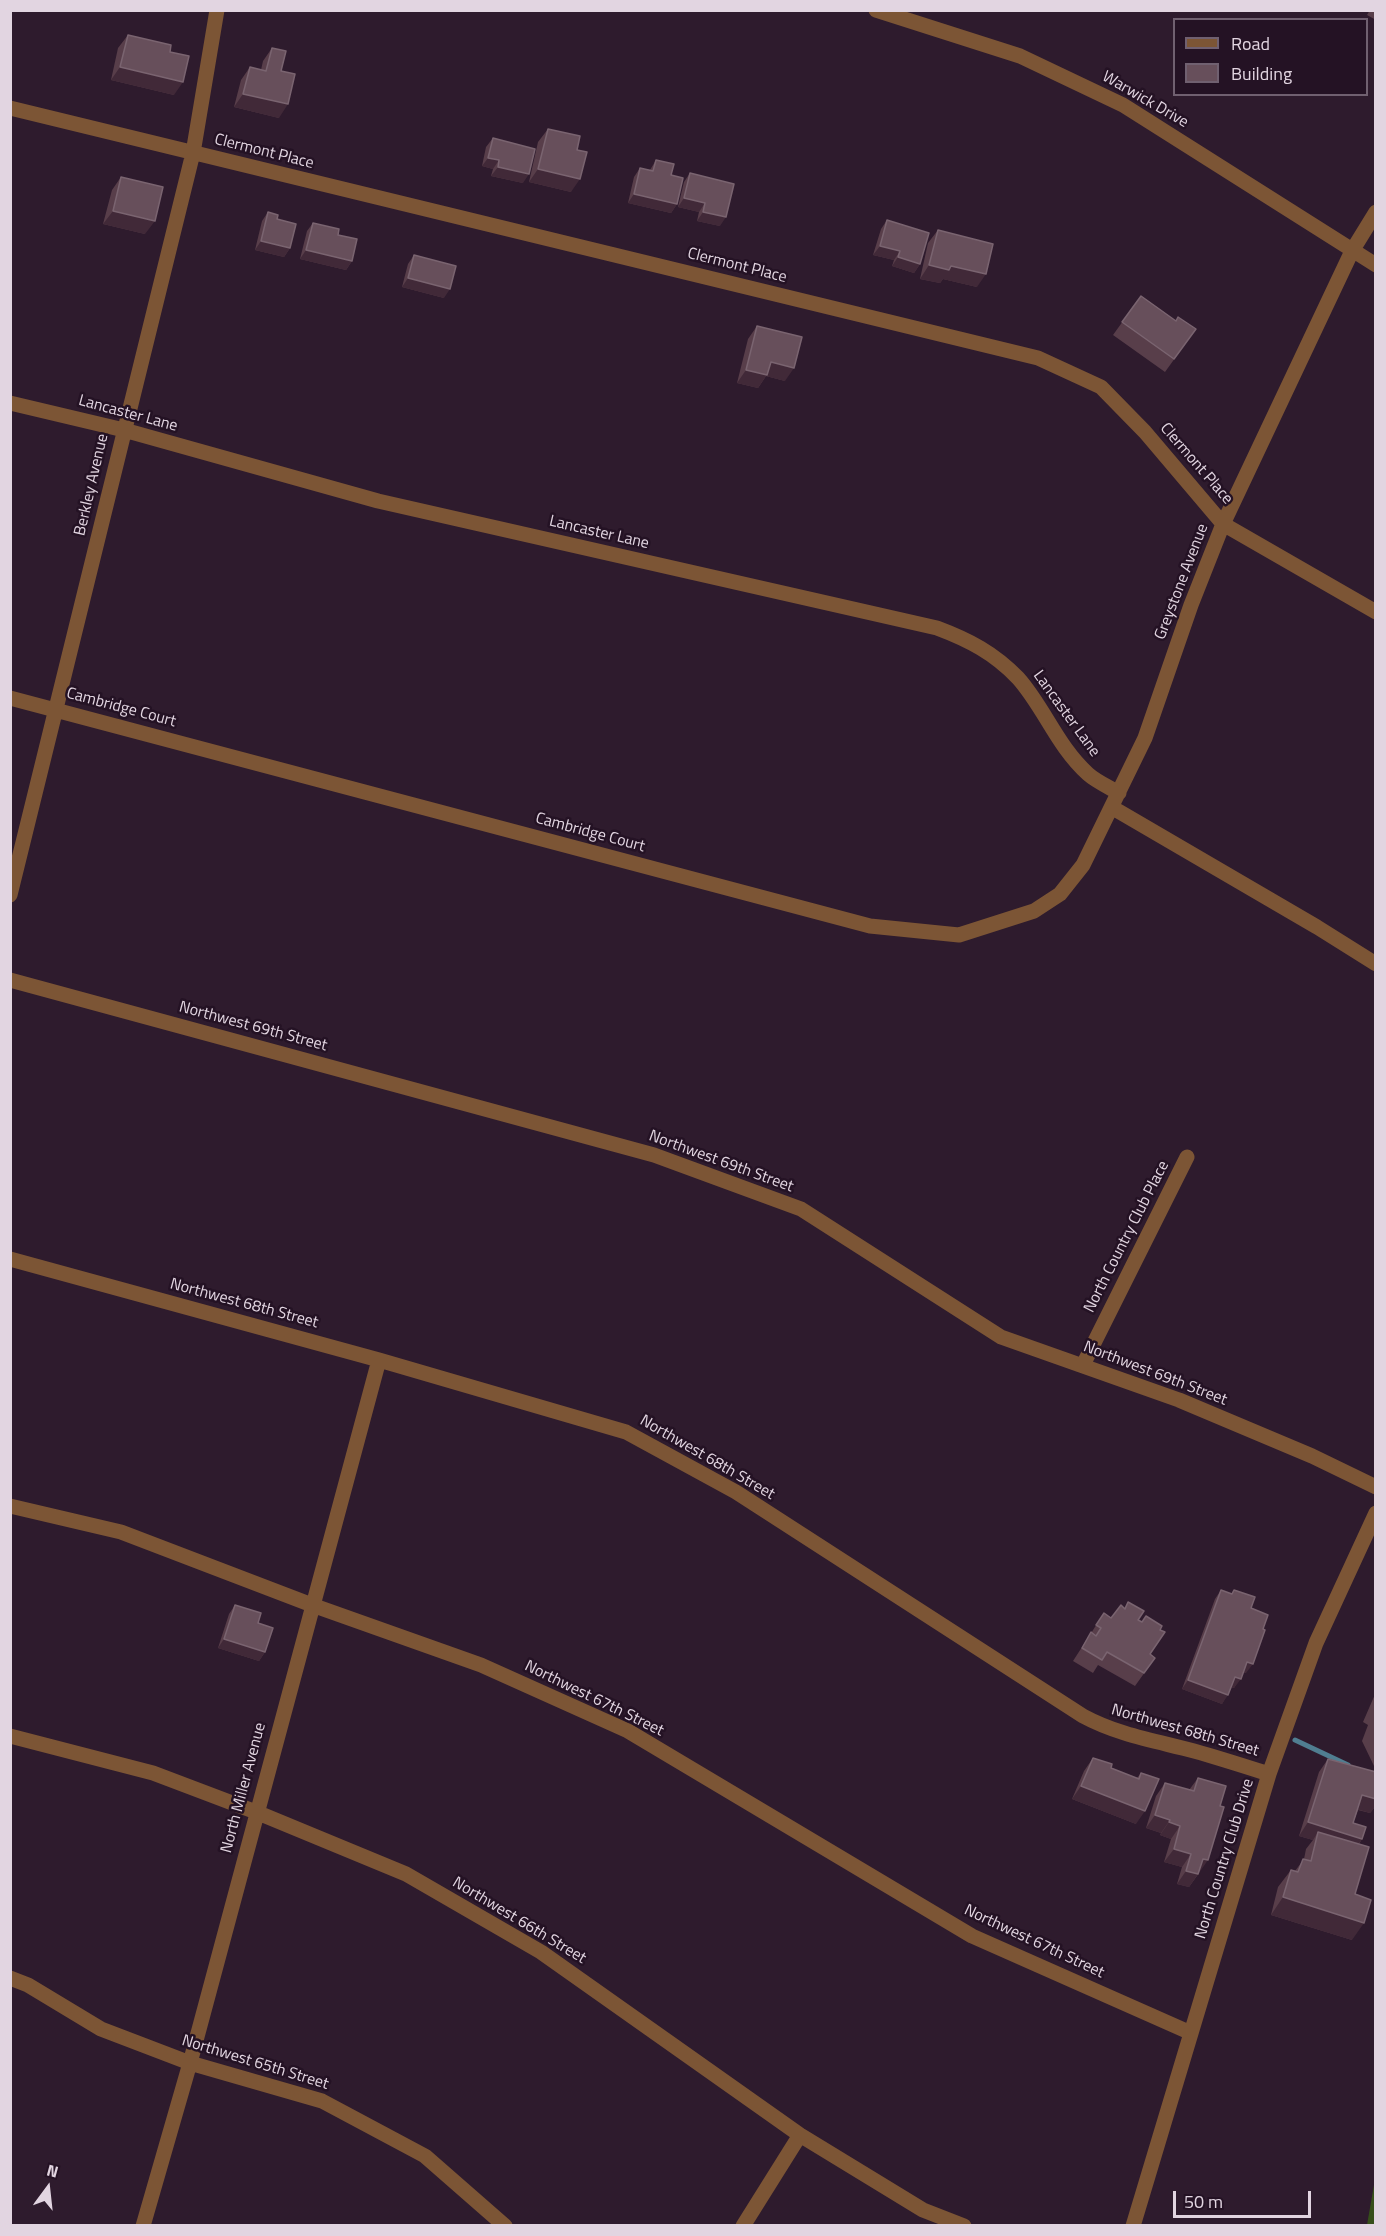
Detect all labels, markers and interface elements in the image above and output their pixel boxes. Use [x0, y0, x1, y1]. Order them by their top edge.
legend [1173, 18, 1368, 96]
text: Road [1231, 30, 1270, 57]
text: Building [1231, 60, 1292, 87]
street label: Warwick Drive [1098, 68, 1192, 132]
street label: Clermont Place [212, 130, 316, 174]
street label: Clermont Place [685, 244, 789, 288]
street label: Lancaster Lane [76, 392, 180, 436]
street label: Clermont Place [1155, 419, 1237, 509]
street label: Berkley Avenue [71, 432, 113, 538]
street label: Lancaster Lane [547, 512, 651, 554]
street label: Greystone Avenue [1151, 521, 1213, 643]
street label: Lancaster Lane [1028, 667, 1104, 761]
street label: Cambridge Court [64, 684, 178, 732]
street label: Cambridge Court [533, 809, 647, 857]
street label: Northwest 69th Street [177, 998, 329, 1056]
street label: Northwest 69th Street [646, 1127, 796, 1197]
street label: North Country Club Place [1080, 1158, 1174, 1316]
street label: Northwest 68th Street [168, 1275, 320, 1333]
street label: Northwest 69th Street [1080, 1338, 1230, 1410]
street label: Northwest 68th Street [636, 1412, 778, 1504]
street label: Northwest 67th Street [521, 1657, 667, 1741]
street label: Northwest 68th Street [1109, 1701, 1261, 1761]
street label: North Miller Avenue [217, 1721, 271, 1855]
street label: North Country Club Drive [1191, 1776, 1259, 1942]
street label: Northwest 66th Street [449, 1873, 589, 1969]
street label: Northwest 67th Street [961, 1901, 1107, 1983]
street label: Northwest 65th Street [179, 2032, 331, 2094]
north arrow [18, 2158, 78, 2218]
text: N [44, 2158, 61, 2184]
scale bar [1176, 2179, 1314, 2217]
text: 50 m [1184, 2188, 1223, 2215]

